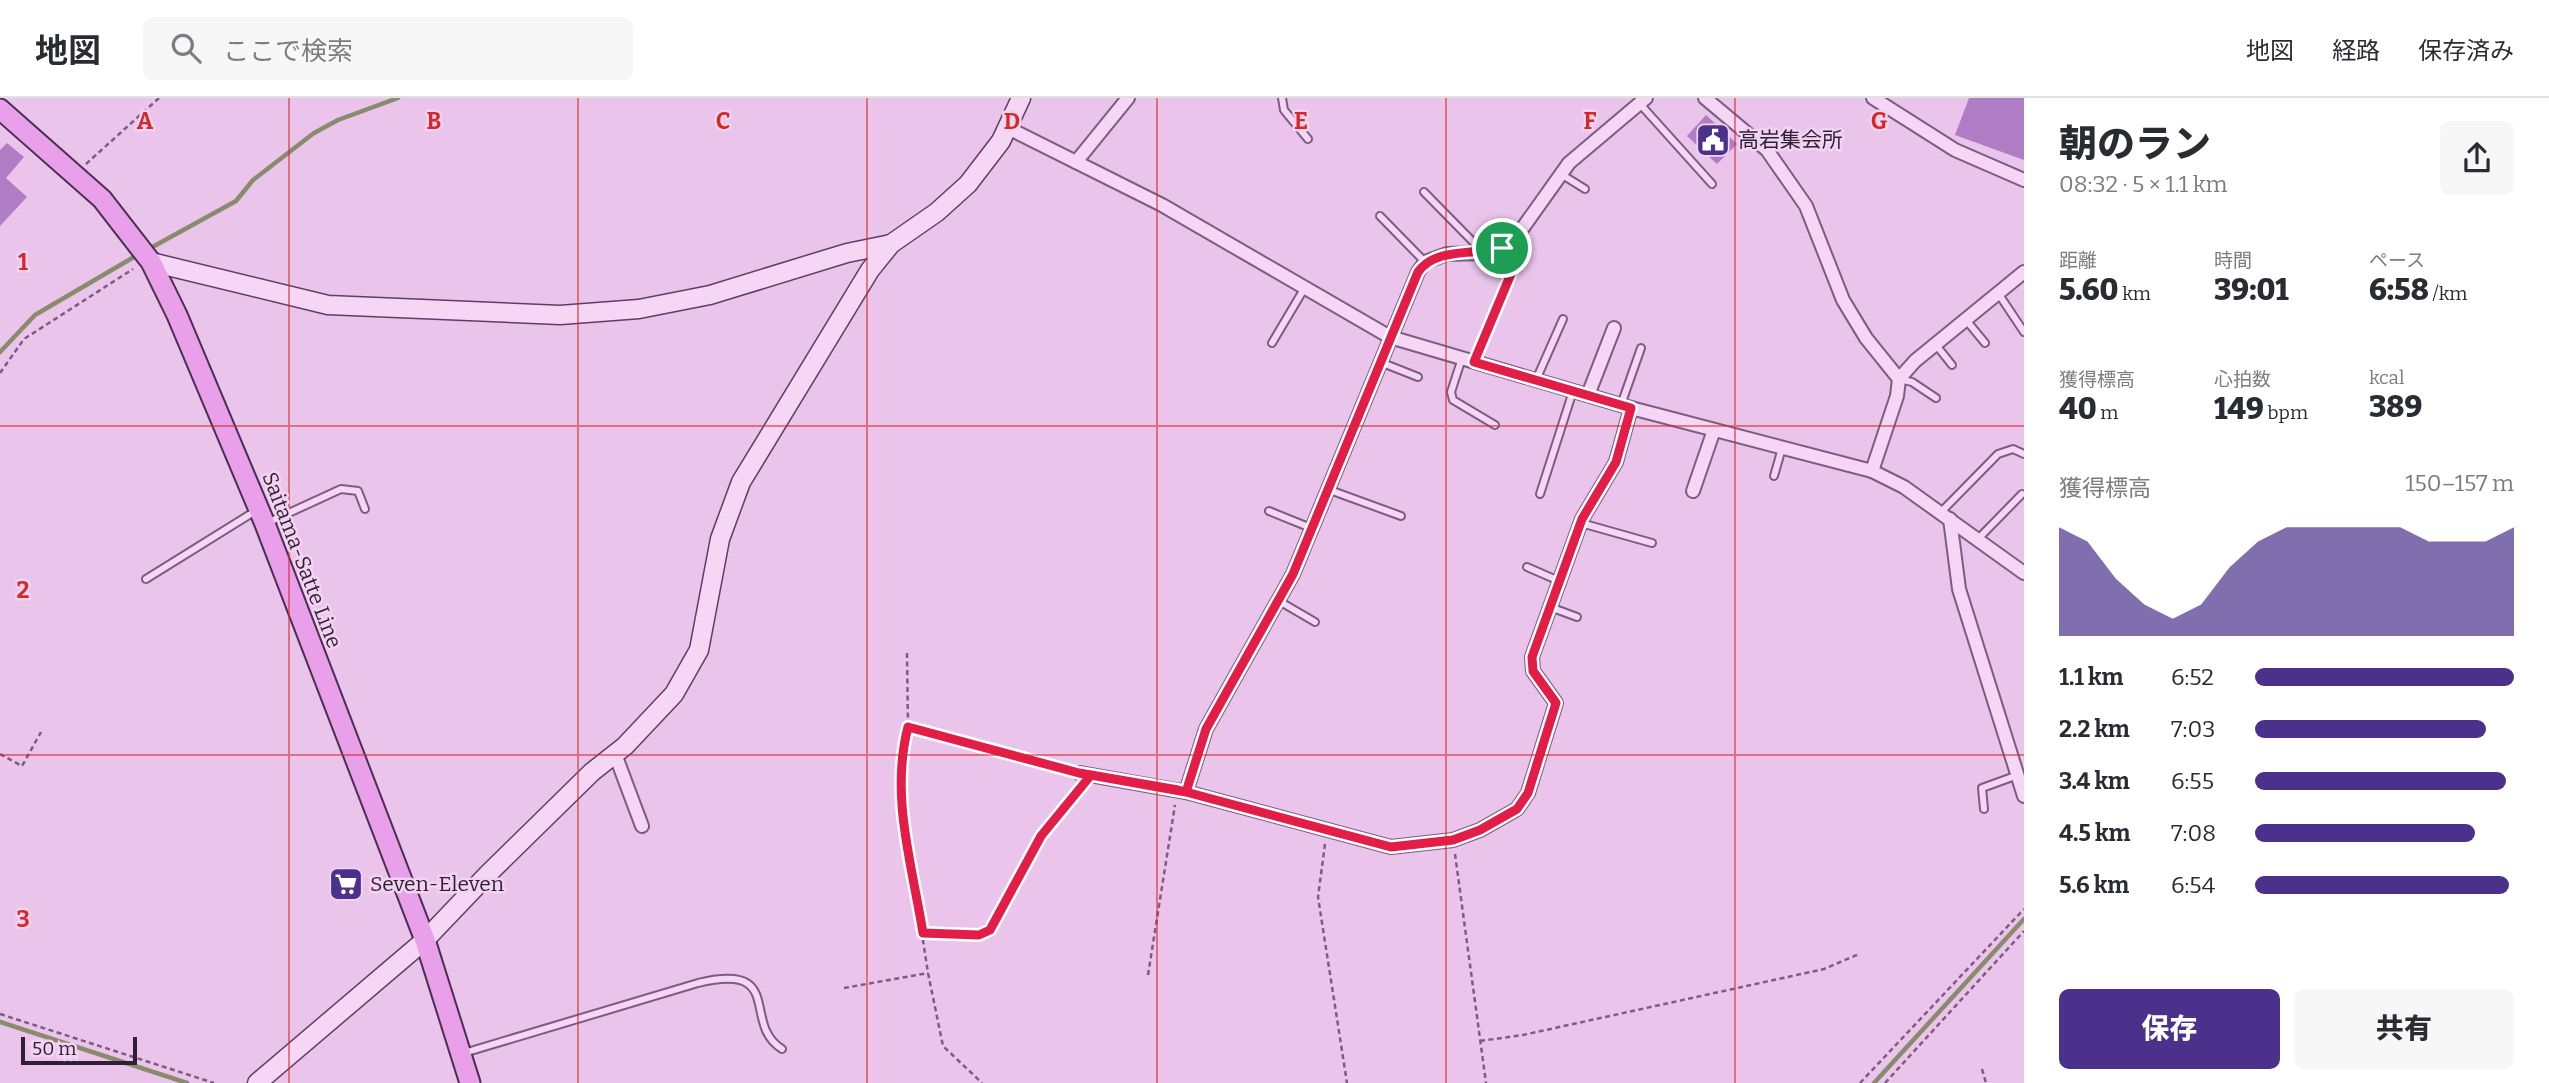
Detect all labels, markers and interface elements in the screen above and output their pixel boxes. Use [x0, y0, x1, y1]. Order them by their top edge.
search box [143, 17, 633, 80]
icon: search [167, 29, 205, 67]
text: 地図 [35, 31, 101, 71]
text: ここで検索 [223, 36, 353, 67]
text: 地図 [2246, 37, 2294, 65]
text: 経路 [2332, 37, 2380, 65]
text: 保存済み [2418, 37, 2514, 65]
text: A [137, 107, 154, 135]
text: B [427, 107, 441, 135]
text: C [716, 107, 730, 135]
text: D [1004, 107, 1020, 135]
text: E [1294, 107, 1308, 135]
text: F [1584, 107, 1597, 135]
text: G [1871, 107, 1888, 135]
public building icon: 高岩集会所 [1694, 121, 1732, 159]
text: 朝のラン [2059, 121, 2211, 167]
button: share [2440, 121, 2514, 195]
place label: 高岩集会所 [1738, 127, 1843, 153]
text: 08:32 · 5 × 1.1 km [2059, 170, 2227, 198]
pin [1472, 218, 1532, 278]
icon: arrive [1483, 229, 1521, 267]
text: 1 [18, 248, 28, 276]
text: 距離 [2059, 249, 2097, 272]
text: 時間 [2214, 249, 2252, 272]
text: ペース [2369, 249, 2425, 272]
text: 5.60 [2059, 272, 2119, 308]
text: 39:01 [2214, 272, 2288, 308]
text: 6:58 [2369, 272, 2429, 308]
text: km [2119, 282, 2151, 305]
text: /km [2429, 282, 2467, 305]
text: kcal [2369, 366, 2404, 389]
text: 獲得標高 [2059, 368, 2135, 391]
text: 心拍数 [2214, 368, 2271, 391]
text: 389 [2369, 389, 2422, 425]
text: 40 [2059, 391, 2097, 427]
text: 149 [2214, 391, 2264, 427]
text: m [2097, 401, 2119, 424]
text: bpm [2264, 401, 2308, 424]
street label: Saitama-Satte Line [256, 468, 348, 652]
text: 150–157 m [2405, 469, 2514, 497]
text: 獲得標高 [2059, 474, 2151, 502]
text: 2 [17, 576, 30, 604]
text: 1.1 km [2059, 663, 2123, 691]
text: 6:52 [2171, 663, 2214, 691]
text: 2.2 km [2059, 715, 2130, 743]
text: 7:03 [2171, 715, 2215, 743]
text: 3.4 km [2059, 767, 2130, 795]
text: 6:55 [2171, 767, 2214, 795]
text: 4.5 km [2059, 819, 2130, 847]
text: 7:08 [2171, 819, 2216, 847]
supermarket icon: Seven-Eleven [327, 865, 365, 903]
place label: Seven-Eleven [370, 871, 504, 897]
text: 5.6 km [2059, 871, 2129, 899]
text: 6:54 [2171, 871, 2215, 899]
text: 3 [16, 905, 30, 933]
button: 保存 [2059, 989, 2280, 1069]
button: 共有 [2294, 989, 2514, 1069]
scale bar [21, 1034, 136, 1066]
text: 50 m [32, 1037, 76, 1060]

